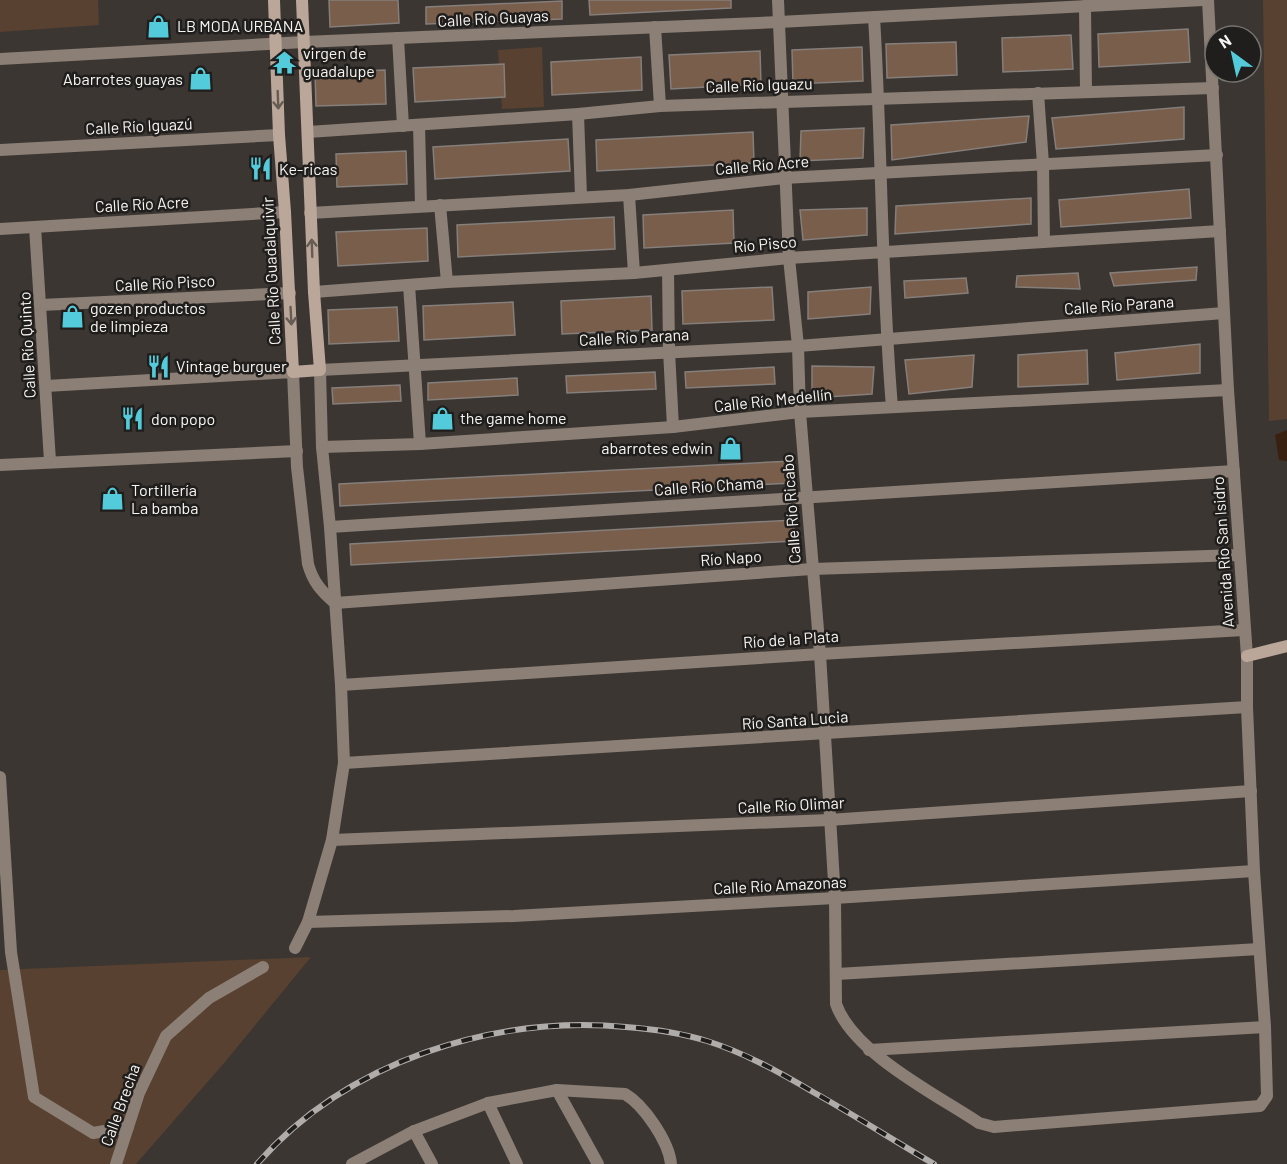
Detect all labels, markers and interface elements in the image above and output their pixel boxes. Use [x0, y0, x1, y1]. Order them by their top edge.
street label: Calle Río Guayas [437, 5, 549, 30]
shop icon: LB MODA URBANA [146, 13, 172, 39]
place label: LB MODA URBANA [177, 16, 303, 35]
north arrow [1203, 24, 1263, 84]
text: N [1215, 30, 1234, 52]
place label: virgen de guadalupe [303, 43, 375, 80]
temple icon: virgen de guadalupe [272, 49, 298, 75]
shop icon: Abarrotes guayas [188, 66, 214, 92]
place label: Abarrotes guayas [63, 69, 183, 88]
street label: Calle Río Iguazu [705, 73, 813, 96]
one-way arrow [272, 90, 283, 110]
street label: Calle Río Iguazú [85, 113, 193, 138]
street label: Calle Río Acre [714, 151, 810, 178]
restaurant icon: Ke-ricas [248, 156, 274, 182]
place label: Ke-ricas [279, 159, 337, 178]
street label: Calle Río Acre [95, 192, 189, 215]
street label: Calle Río Guadalquivir [257, 196, 284, 345]
street label: Río Pisco [733, 231, 797, 256]
one-way arrow [306, 239, 317, 259]
street label: Calle Río Pisco [114, 270, 216, 295]
street label: Calle Río Quinto [14, 291, 39, 399]
street label: Calle Río Parana [1063, 291, 1175, 318]
place label: gozen productos de limpieza [90, 298, 206, 335]
shop icon: gozen productos de limpieza [59, 304, 85, 330]
one-way arrow [285, 306, 296, 325]
street label: Calle Río Parana [578, 324, 690, 349]
restaurant icon: Vintage burguer [145, 353, 171, 379]
place label: Vintage burguer [176, 356, 287, 375]
street label: Calle Río Medellín [713, 384, 833, 415]
shop icon: the game home [429, 405, 455, 431]
restaurant icon: don popo [120, 406, 146, 432]
place label: the game home [460, 408, 567, 427]
place label: don popo [151, 409, 215, 428]
shop icon: abarrotes edwin [718, 435, 744, 461]
place label: abarrotes edwin [601, 438, 713, 457]
street label: Calle Río Ricabo [777, 454, 804, 564]
street label: Calle Río Chama [653, 472, 764, 499]
street label: Avenida Río San Isidro [1208, 476, 1237, 628]
place label: Tortillería La bamba [131, 480, 199, 517]
shop icon: Tortillería La bamba [100, 486, 126, 512]
street label: Río Napo [700, 546, 762, 569]
street label: Río de la Plata [742, 626, 839, 651]
street label: Río Santa Lucia [741, 706, 849, 733]
street label: Calle Río Olimar [737, 792, 845, 817]
street label: Calle Río Amazonas [713, 872, 847, 897]
street label: Calle Brecha [96, 1061, 143, 1149]

